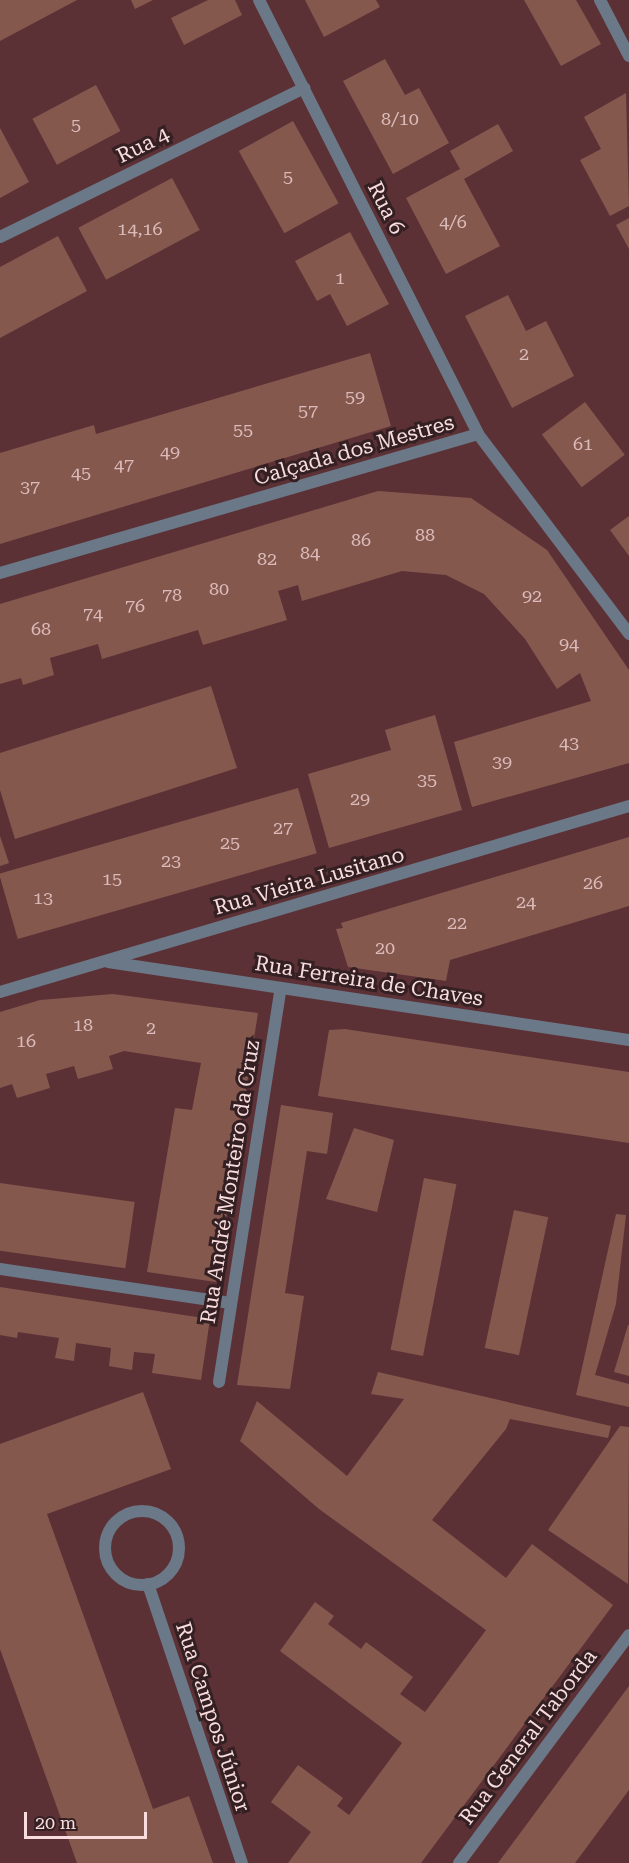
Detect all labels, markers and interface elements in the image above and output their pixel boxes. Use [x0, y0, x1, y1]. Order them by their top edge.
house number: 8/10 [381, 108, 419, 130]
house number: 5 [71, 114, 81, 136]
street label: Rua 4 [112, 121, 174, 169]
house number: 5 [283, 166, 293, 188]
street label: Rua 6 [362, 177, 410, 239]
house number: 4/6 [439, 211, 467, 233]
house number: 14,16 [117, 218, 163, 240]
house number: 1 [335, 267, 345, 289]
house number: 2 [519, 343, 529, 365]
house number: 59 [345, 386, 365, 408]
house number: 57 [298, 400, 318, 422]
street label: Calçada dos Mestres [251, 409, 457, 491]
house number: 55 [233, 419, 253, 441]
house number: 61 [573, 433, 593, 455]
house number: 49 [160, 441, 180, 463]
house number: 47 [114, 454, 134, 476]
house number: 45 [71, 462, 91, 484]
house number: 37 [20, 476, 40, 498]
house number: 88 [415, 524, 435, 546]
house number: 86 [351, 529, 371, 551]
house number: 84 [300, 542, 320, 564]
house number: 82 [257, 548, 277, 570]
house number: 80 [209, 578, 229, 600]
house number: 78 [162, 584, 182, 606]
house number: 92 [522, 585, 542, 607]
house number: 76 [125, 595, 145, 617]
house number: 74 [83, 603, 103, 625]
house number: 68 [31, 618, 51, 640]
house number: 94 [559, 633, 579, 655]
house number: 43 [559, 732, 579, 754]
house number: 39 [492, 751, 512, 773]
house number: 35 [417, 769, 437, 791]
house number: 29 [350, 788, 370, 810]
house number: 27 [273, 817, 293, 839]
house number: 25 [220, 832, 240, 854]
street label: Rua Vieira Lusitano [211, 842, 407, 920]
house number: 23 [161, 850, 181, 872]
house number: 15 [102, 868, 122, 890]
house number: 26 [583, 872, 603, 894]
house number: 13 [33, 887, 53, 909]
house number: 24 [516, 891, 536, 913]
house number: 22 [447, 912, 467, 934]
house number: 20 [375, 937, 395, 959]
street label: Rua Ferreira de Chaves [253, 951, 485, 1011]
house number: 18 [73, 1014, 93, 1036]
house number: 2 [146, 1017, 156, 1039]
house number: 16 [16, 1030, 36, 1052]
street label: Rua André Monteiro da Cruz [195, 1039, 265, 1325]
street label: Rua Campos Júnior [170, 1619, 256, 1815]
street label: Rua General Taborda [454, 1644, 602, 1830]
scale bar [27, 1800, 150, 1838]
text: 20 m [35, 1812, 76, 1833]

